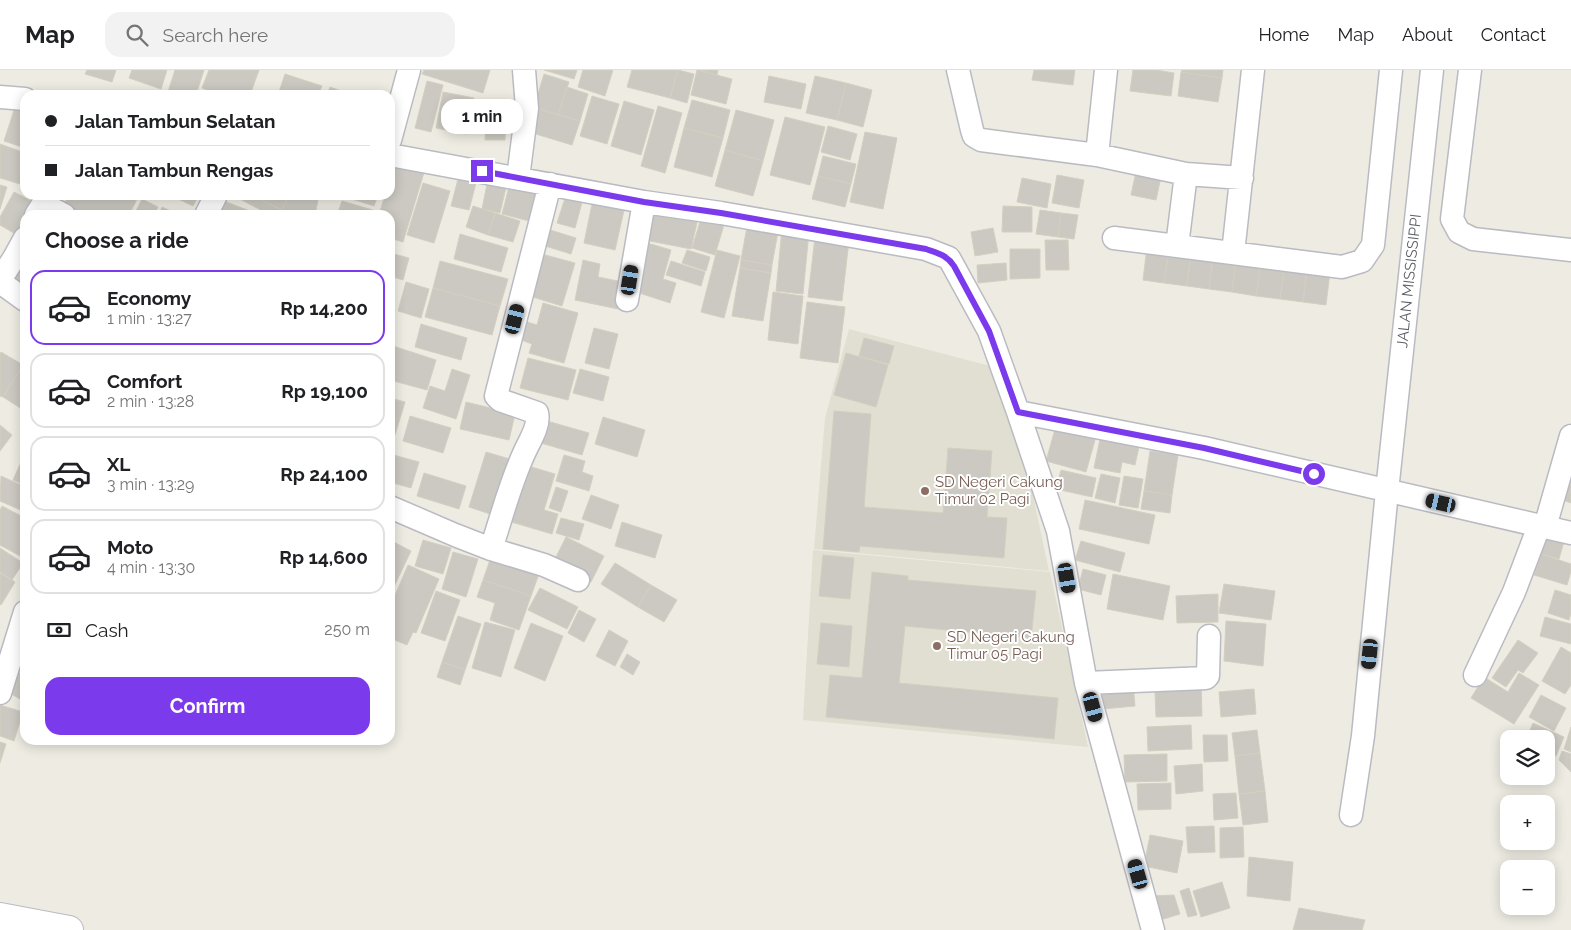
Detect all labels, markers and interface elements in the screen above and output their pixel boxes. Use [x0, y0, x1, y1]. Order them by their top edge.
search box [105, 12, 455, 57]
text: Map [25, 20, 75, 49]
icon: search [123, 21, 151, 49]
text: Search here [163, 24, 268, 46]
text: Home [1258, 24, 1309, 45]
text: Map [1337, 24, 1374, 45]
text: About [1402, 24, 1453, 45]
text: Contact [1481, 24, 1546, 45]
callout: 1 min [441, 98, 523, 134]
text: 1 min [462, 107, 502, 126]
text: Jalan Tambun Selatan [75, 110, 276, 132]
text: Jalan Tambun Rengas [75, 159, 274, 181]
route end [471, 160, 493, 182]
street label: JALAN MISSISSIPPI [1393, 213, 1425, 349]
text: Choose a ride [45, 227, 189, 253]
car [620, 264, 639, 296]
icon: car [47, 285, 92, 330]
text: Economy [107, 287, 191, 309]
text: Rp 14,200 [280, 297, 368, 319]
car [504, 303, 525, 335]
text: 1 min · 13:27 [107, 309, 192, 328]
icon: car [47, 368, 92, 413]
text: Comfort [107, 370, 182, 392]
text: Rp 19,100 [281, 380, 368, 402]
text: 2 min · 13:28 [107, 392, 194, 411]
icon: car [47, 451, 92, 496]
text: XL [107, 453, 130, 475]
text: Rp 24,100 [280, 463, 368, 485]
route start [1303, 463, 1325, 485]
place label: SD Negeri Cakung Timur 02 Pagi [935, 473, 1063, 508]
text: 3 min · 13:29 [107, 475, 194, 494]
marker: SD Negeri Cakung Timur 02 Pagi [919, 485, 931, 497]
car [1424, 492, 1457, 514]
icon: car [47, 534, 92, 579]
text: Moto [107, 536, 153, 558]
text: Rp 14,600 [279, 546, 368, 568]
text: 4 min · 13:30 [107, 558, 195, 577]
car [1057, 562, 1076, 594]
icon: cash [45, 616, 73, 644]
text: Cash [85, 619, 129, 641]
text: 250 m [324, 620, 370, 639]
place label: SD Negeri Cakung Timur 05 Pagi [947, 628, 1075, 663]
car [1360, 638, 1379, 670]
marker: SD Negeri Cakung Timur 05 Pagi [931, 640, 943, 652]
button: Confirm [45, 677, 370, 735]
car [1081, 691, 1104, 723]
map controls [1500, 730, 1555, 915]
button: layers [1500, 730, 1555, 785]
button: + [1500, 795, 1555, 850]
car [1126, 858, 1149, 890]
button: − [1500, 860, 1555, 915]

